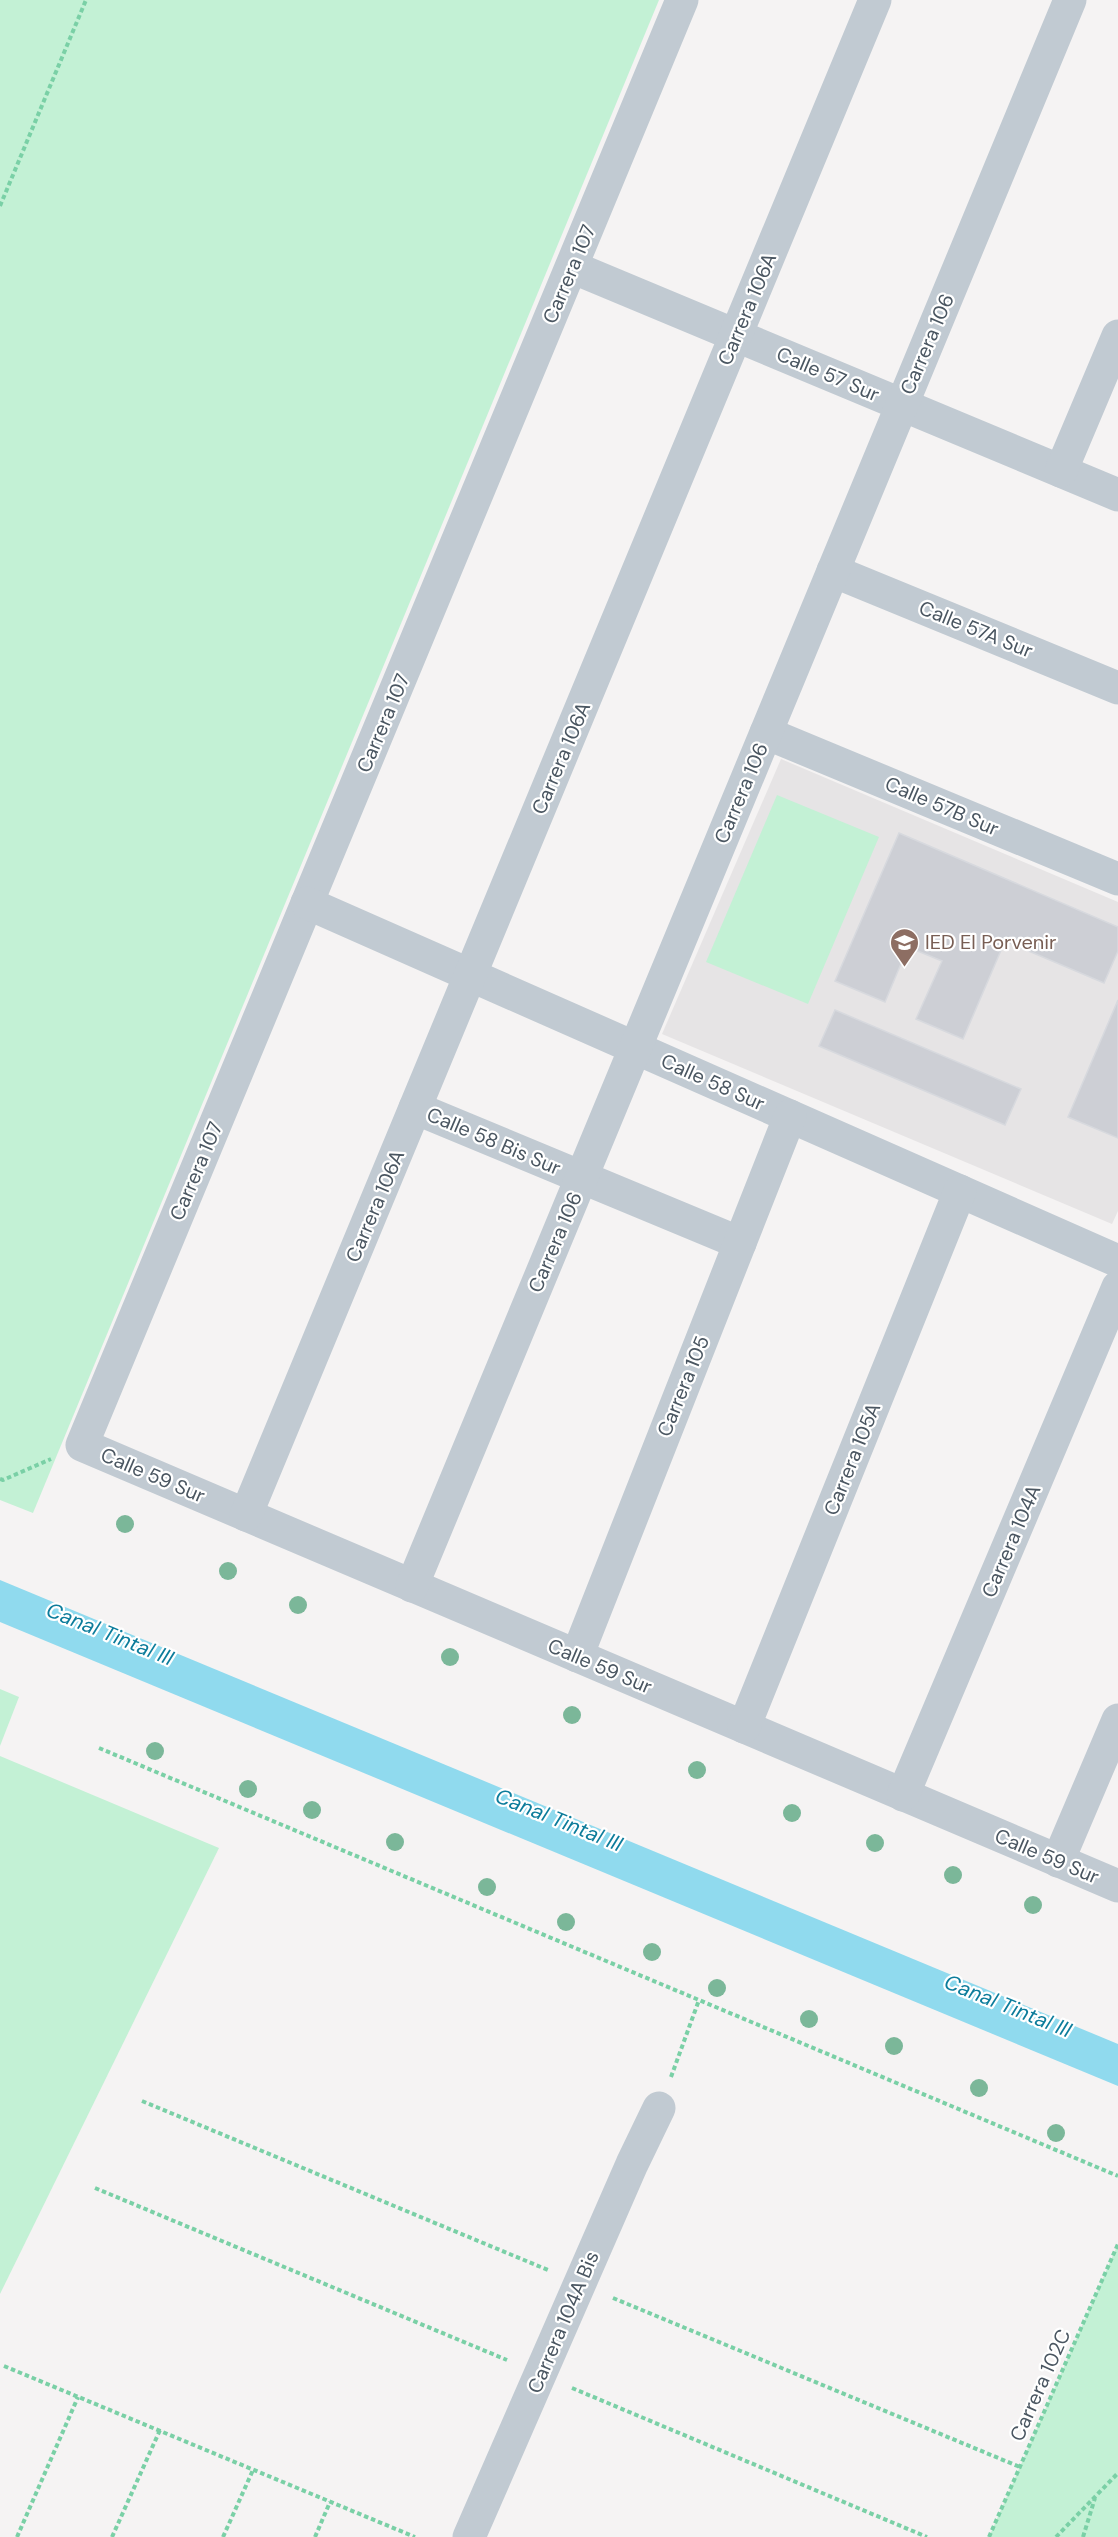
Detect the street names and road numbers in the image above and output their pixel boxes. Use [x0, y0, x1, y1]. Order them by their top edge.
street label: Carrera 107 [537, 221, 601, 327]
street label: Carrera 106A [712, 249, 782, 369]
street label: Carrera 106 [894, 290, 960, 398]
street label: Calle 57 Sur [773, 341, 883, 407]
street label: Calle 57A Sur [915, 594, 1037, 664]
street label: Carrera 107 [351, 670, 415, 776]
street label: Carrera 106A [526, 698, 596, 818]
street label: Carrera 106 [708, 739, 774, 847]
street label: Calle 57B Sur [881, 770, 1003, 842]
street label: Calle 58 Sur [657, 1048, 769, 1116]
street label: Calle 58 Bis Sur [423, 1101, 565, 1181]
street label: Carrera 107 [164, 1118, 228, 1224]
street label: Carrera 106A [340, 1146, 410, 1266]
street label: Carrera 106 [522, 1188, 588, 1296]
street label: Carrera 105 [651, 1332, 715, 1440]
street label: Carrera 105A [818, 1399, 886, 1519]
street label: Calle 59 Sur [97, 1441, 209, 1509]
street label: Carrera 104A [976, 1481, 1046, 1601]
street label: Calle 59 Sur [544, 1632, 656, 1700]
street label: Calle 59 Sur [991, 1822, 1103, 1890]
street label: Carrera 104A Bis [521, 2247, 605, 2397]
street label: Carrera 102C [1004, 2325, 1076, 2445]

